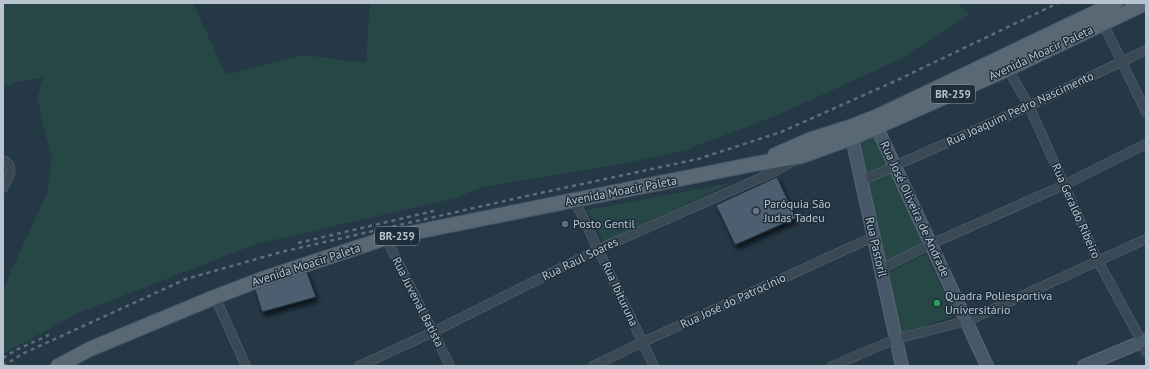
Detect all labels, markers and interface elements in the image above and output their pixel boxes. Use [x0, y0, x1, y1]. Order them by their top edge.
street label: Avenida Moacir Paleta [986, 22, 1095, 83]
street label: Rua Joaquim Pedro Nascimento [944, 68, 1096, 149]
road number: BR-259 [931, 85, 975, 103]
street label: Rua José Oliveira de Andrade [877, 139, 954, 279]
street label: Rua Geraldo Ribeiro [1049, 161, 1104, 261]
street label: Avenida Moacir Paleta [564, 172, 678, 209]
place label: Paróquia São Judas Tadeu [763, 196, 831, 225]
marker: Paróquia São Judas Tadeu [751, 206, 761, 216]
street label: Rua Pastoril [862, 215, 891, 279]
place label: Posto Gentil [573, 216, 636, 231]
marker: Posto Gentil [560, 219, 570, 229]
road number: BR-259 [375, 227, 419, 245]
street label: Rua Raul Soares [539, 234, 620, 283]
street label: Avenida Moacir Paleta [250, 240, 362, 289]
street label: Rua Juvenal Batista [389, 254, 448, 349]
street label: Rua Ibituruna [599, 259, 642, 328]
street label: Rua José do Patrocínio [678, 270, 788, 332]
place label: Quadra Poliesportiva Universitário [945, 288, 1052, 317]
marker: Quadra Poliesportiva Universitário [932, 298, 942, 308]

